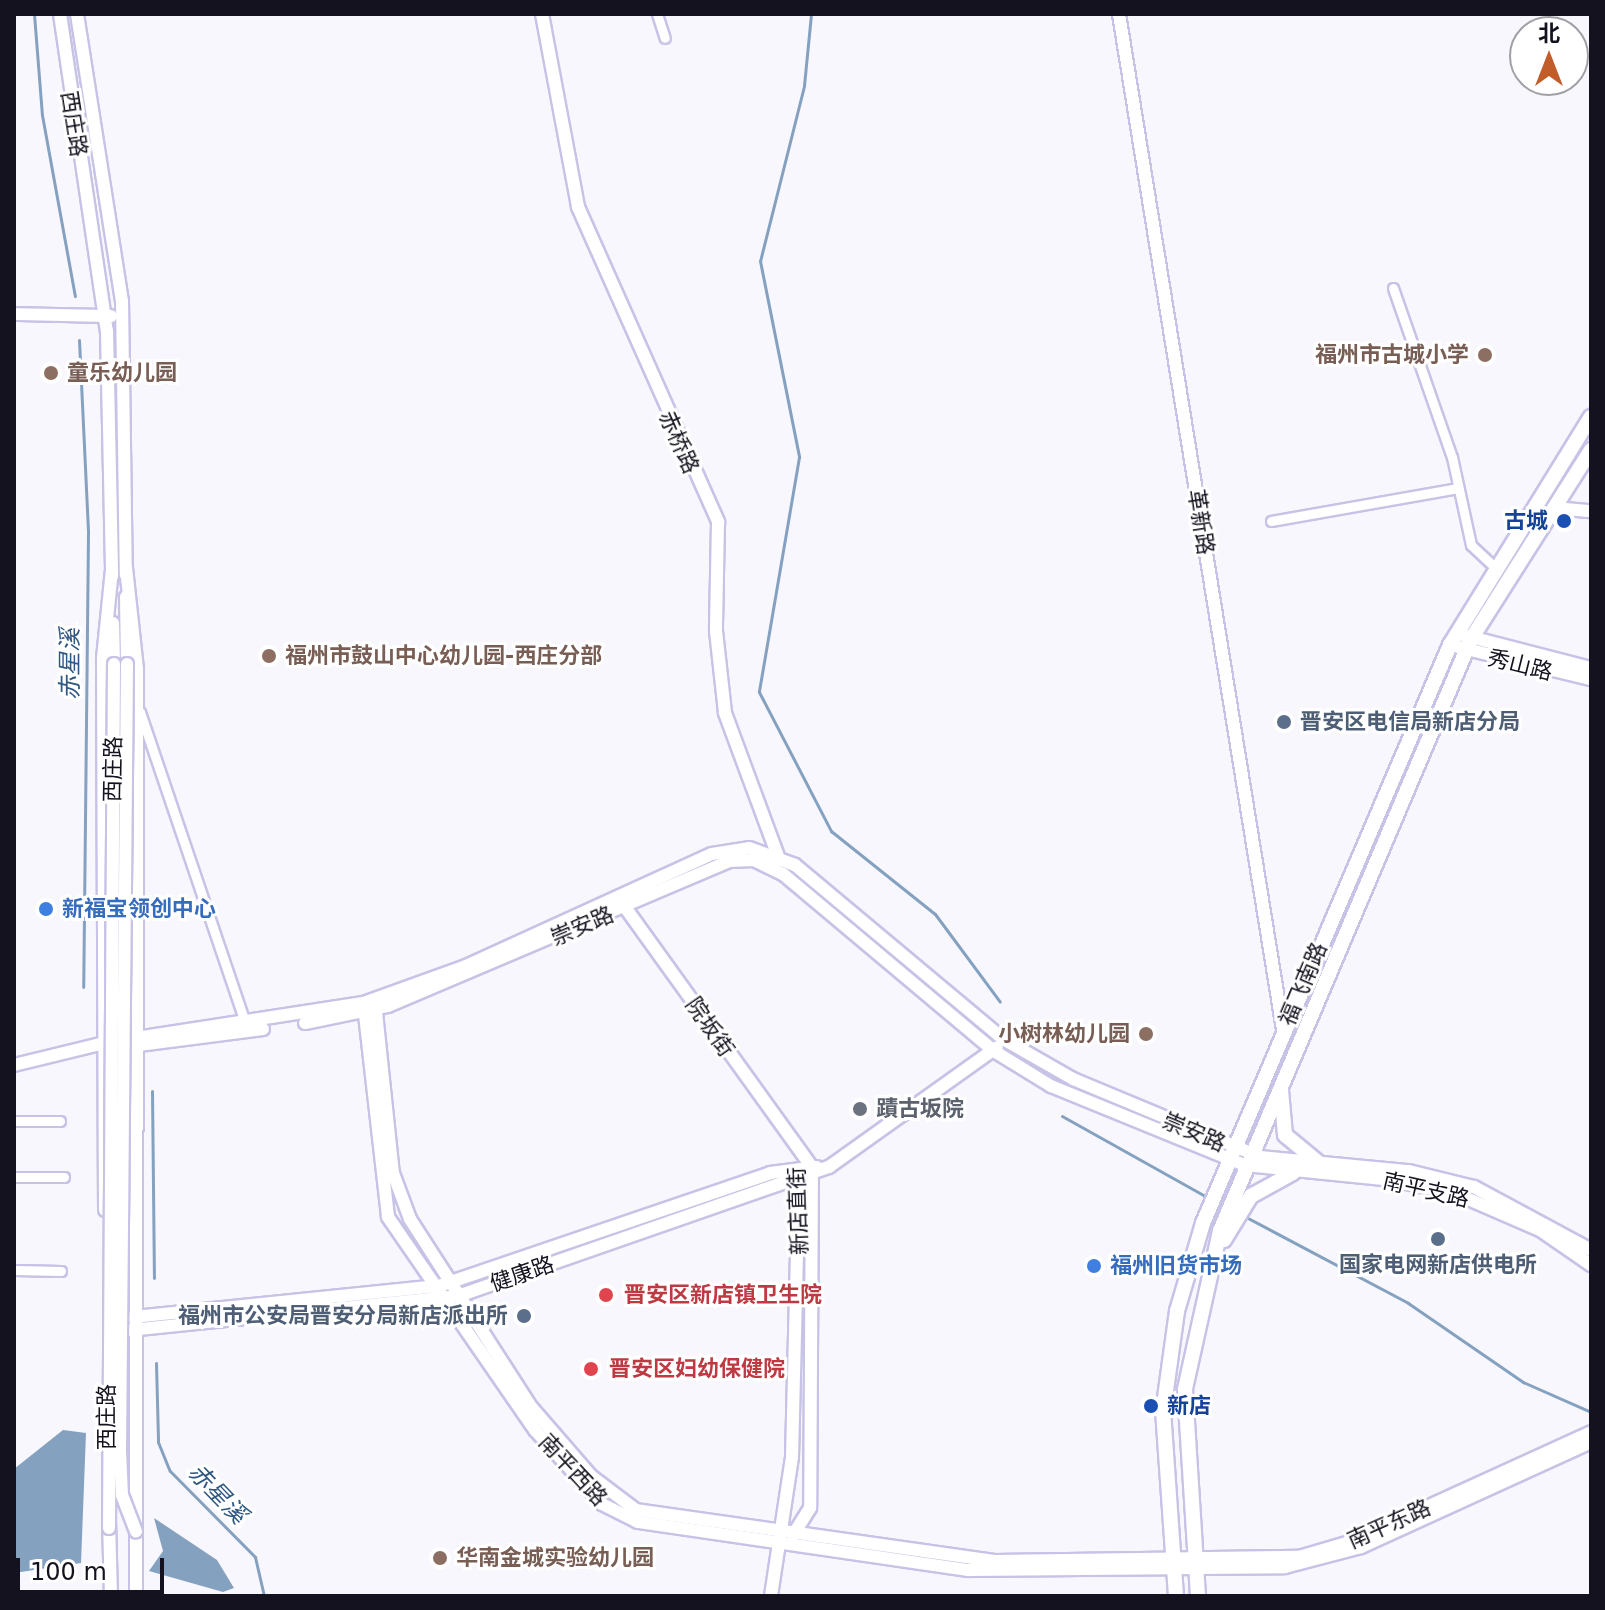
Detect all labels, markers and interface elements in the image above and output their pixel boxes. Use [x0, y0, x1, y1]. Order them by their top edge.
north arrow [1509, 16, 1589, 96]
text: 北 [1538, 21, 1560, 46]
street label: 西庄路 [56, 89, 92, 159]
place label: 福州市古城小学 [1315, 342, 1469, 368]
marker: 福州市古城小学 [1476, 346, 1494, 364]
place label: 童乐幼儿园 [67, 360, 177, 386]
marker: 童乐幼儿园 [42, 364, 60, 382]
street label: 赤桥路 [654, 406, 704, 478]
street label: 革新路 [1183, 487, 1219, 557]
place label: 古城 [1504, 508, 1548, 534]
marker: 古城 [1555, 512, 1573, 530]
water label: 赤星溪 [57, 628, 85, 700]
place label: 福州市鼓山中心幼儿园-西庄分部 [285, 643, 602, 669]
street label: 秀山路 [1485, 644, 1555, 686]
marker: 福州市鼓山中心幼儿园-西庄分部 [260, 647, 278, 665]
place label: 晋安区电信局新店分局 [1300, 709, 1520, 735]
marker: 晋安区电信局新店分局 [1275, 713, 1293, 731]
street label: 西庄路 [99, 736, 127, 802]
place label: 新福宝领创中心 [62, 896, 216, 922]
marker: 新福宝领创中心 [37, 900, 55, 918]
street label: 崇安路 [546, 901, 618, 951]
street label: 福飞南路 [1274, 938, 1332, 1030]
street label: 院坂街 [680, 992, 740, 1062]
place label: 小树林幼儿园 [998, 1021, 1130, 1047]
marker: 小树林幼儿园 [1137, 1025, 1155, 1043]
place label: 蹟古坂院 [876, 1096, 964, 1122]
marker: 蹟古坂院 [851, 1100, 869, 1118]
street label: 崇安路 [1158, 1107, 1230, 1157]
street label: 新店直街 [783, 1167, 813, 1255]
street label: 南平支路 [1380, 1167, 1472, 1213]
marker: 国家电网新店供电所 [1429, 1230, 1447, 1248]
street label: 健康路 [487, 1251, 557, 1297]
place label: 国家电网新店供电所 [1339, 1252, 1537, 1278]
place label: 福州旧货市场 [1110, 1253, 1242, 1279]
marker: 福州旧货市场 [1085, 1257, 1103, 1275]
place label: 晋安区新店镇卫生院 [624, 1282, 822, 1308]
marker: 晋安区新店镇卫生院 [595, 1284, 617, 1306]
place label: 福州市公安局晋安分局新店派出所 [178, 1303, 508, 1329]
marker: 福州市公安局晋安分局新店派出所 [515, 1307, 533, 1325]
place label: 晋安区妇幼保健院 [609, 1356, 785, 1382]
marker: 晋安区妇幼保健院 [580, 1358, 602, 1380]
street label: 西庄路 [94, 1384, 120, 1450]
place label: 新店 [1167, 1393, 1211, 1419]
marker: 新店 [1142, 1397, 1160, 1415]
street label: 南平西路 [533, 1429, 613, 1511]
water label: 赤星溪 [182, 1458, 252, 1530]
street label: 南平东路 [1343, 1494, 1435, 1554]
scale bar [20, 1542, 168, 1592]
place label: 华南金城实验幼儿园 [456, 1545, 654, 1571]
marker: 华南金城实验幼儿园 [431, 1549, 449, 1567]
text: 100 m [30, 1558, 107, 1586]

